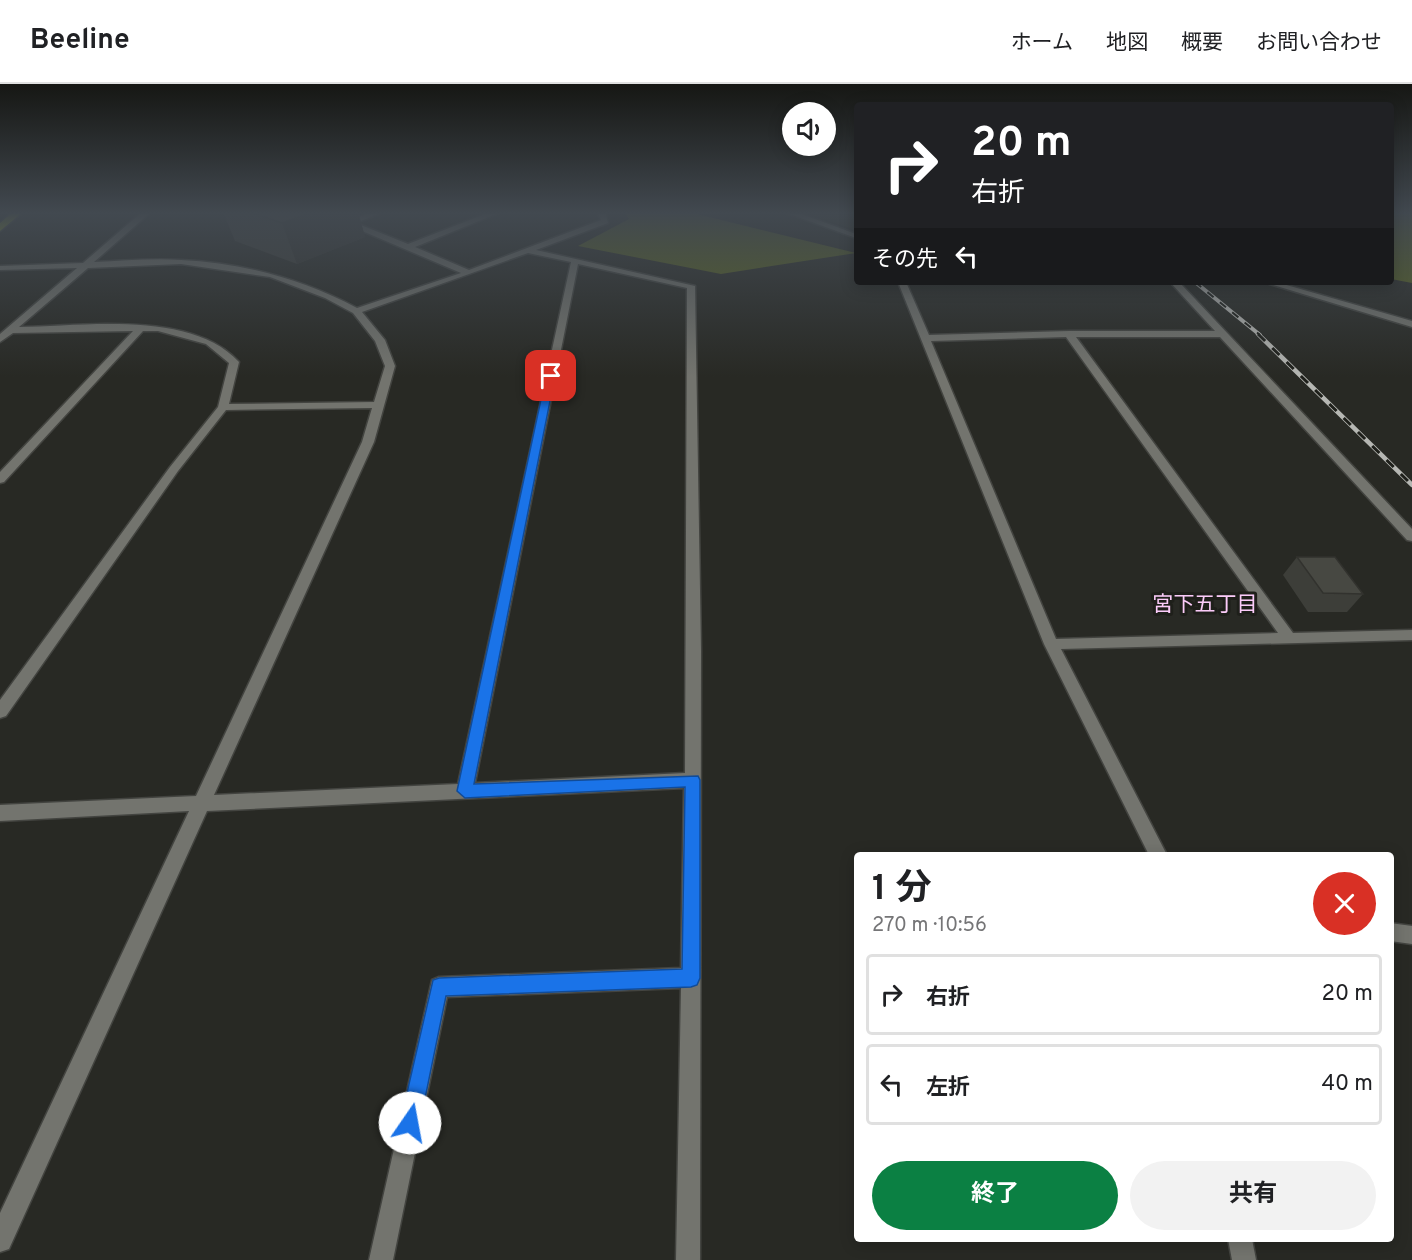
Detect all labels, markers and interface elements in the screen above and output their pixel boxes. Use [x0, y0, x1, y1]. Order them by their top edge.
text: Beeline [30, 23, 130, 59]
text: ホーム [1011, 30, 1073, 57]
text: 地図 [1106, 30, 1148, 57]
text: 概要 [1181, 30, 1223, 57]
text: お問い合わせ [1256, 30, 1382, 57]
map controls [782, 102, 836, 156]
button: sound [782, 102, 836, 156]
text: 20 m [971, 118, 1072, 171]
icon: right [872, 126, 950, 204]
text: 右折 [971, 177, 1025, 211]
icon: left [950, 240, 983, 273]
text: その先 [872, 247, 938, 274]
pin [525, 350, 576, 401]
icon: arrive [534, 359, 567, 392]
district label: 宮下五丁目 [1153, 592, 1258, 619]
text: 1 分 [872, 867, 931, 913]
button: close [1313, 872, 1376, 935]
text: 270 m · 10:56 [872, 913, 987, 939]
icon: right [875, 978, 908, 1011]
text: 20 m [1322, 981, 1373, 1008]
text: 右折 [926, 985, 970, 1012]
icon: left [875, 1068, 908, 1101]
text: 40 m [1321, 1071, 1373, 1098]
text: 左折 [926, 1075, 970, 1102]
position arrow [378, 1091, 442, 1155]
button: 終了 [872, 1161, 1118, 1230]
button: 共有 [1130, 1161, 1376, 1230]

